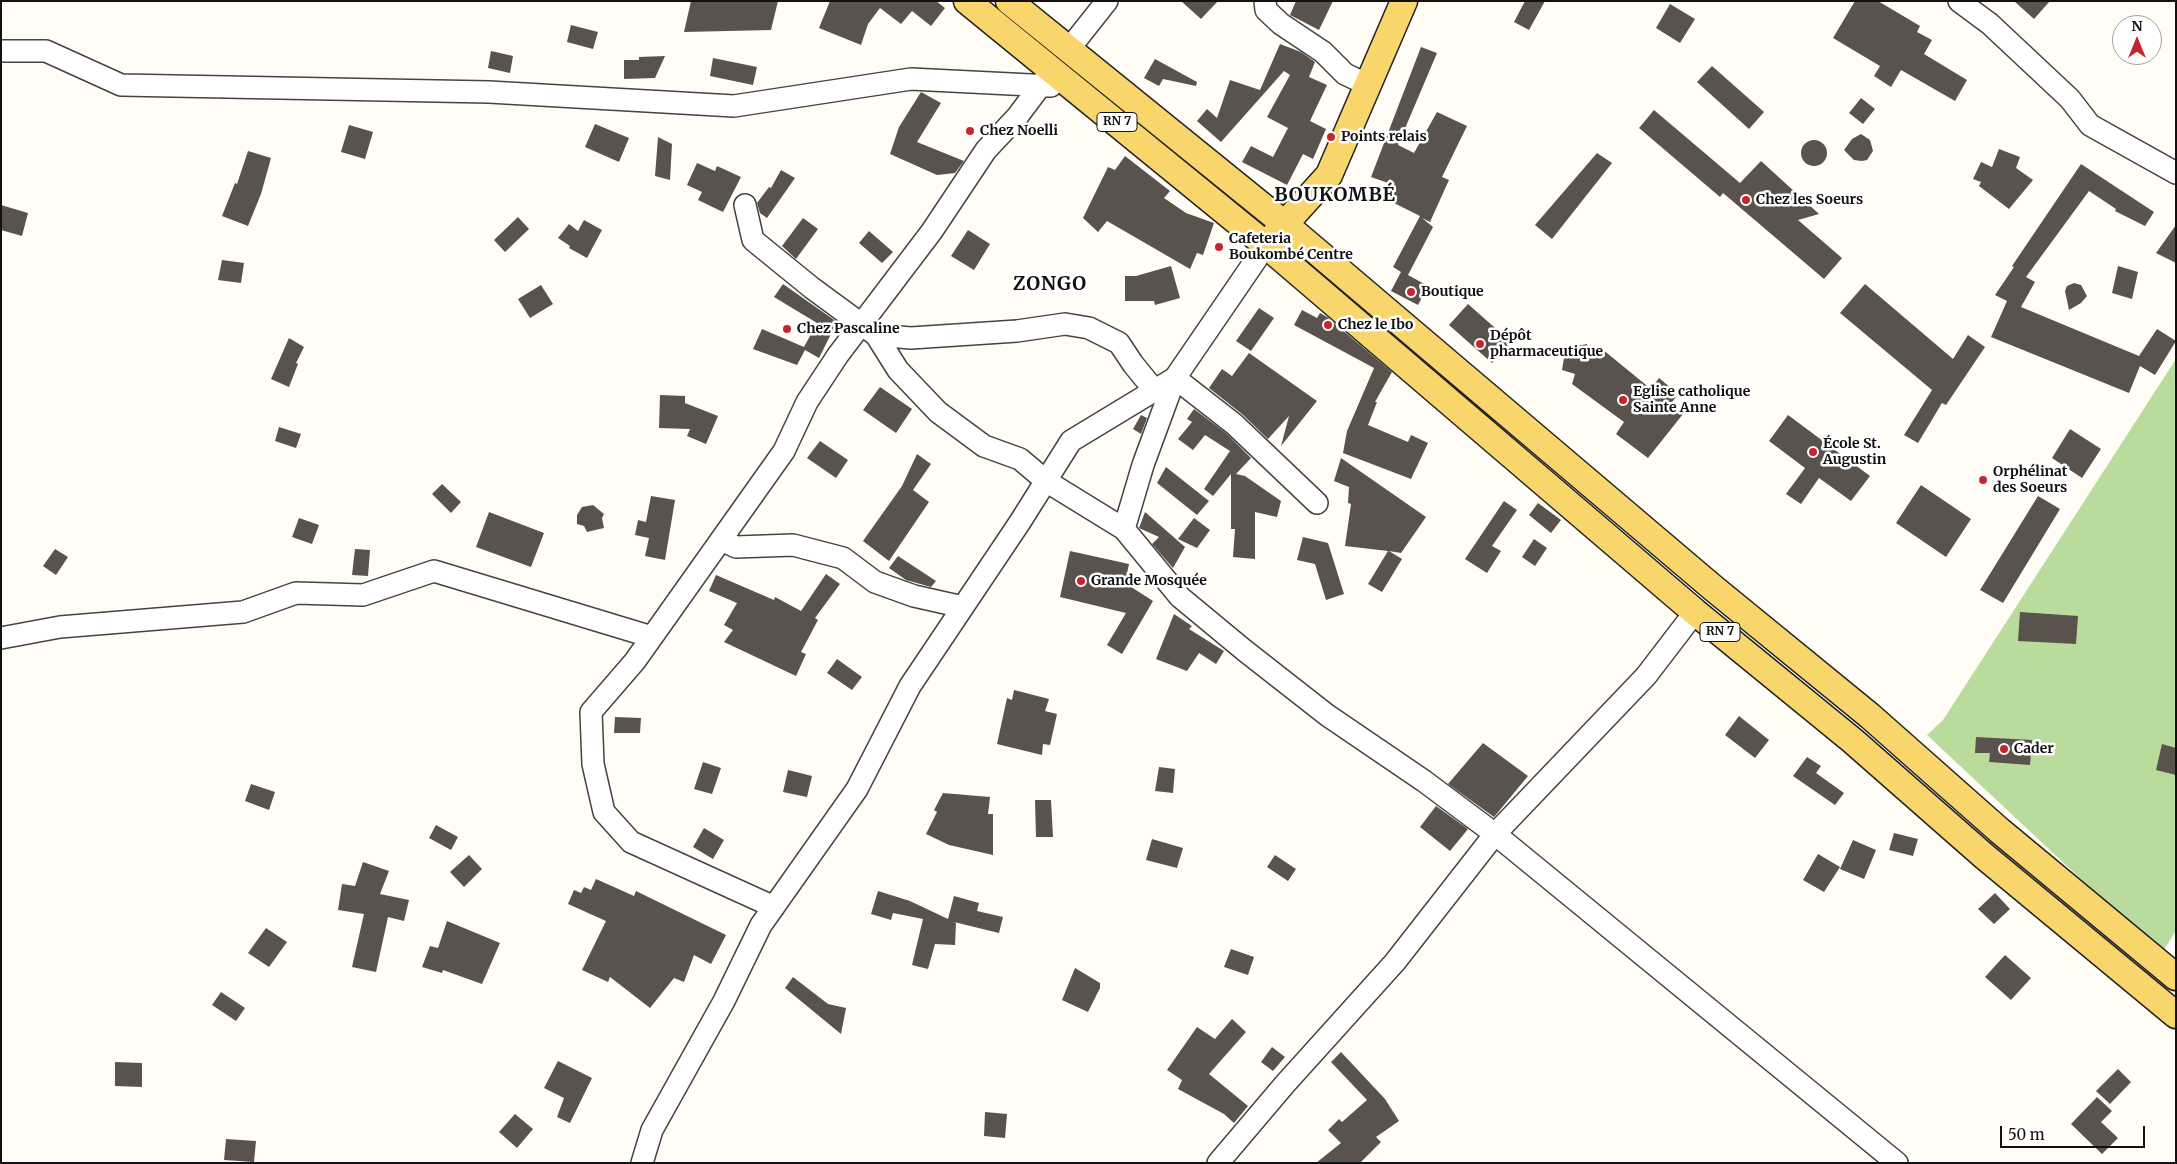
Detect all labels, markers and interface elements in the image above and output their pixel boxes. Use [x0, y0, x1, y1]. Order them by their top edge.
north arrow [2112, 15, 2162, 65]
text: N [2131, 17, 2143, 35]
road number: RN 7 [1097, 112, 1137, 132]
place label: Chez Noelli [980, 123, 1058, 139]
marker: Chez Noelli [964, 125, 976, 137]
place label: Points relais [1341, 129, 1427, 145]
marker: Points relais [1325, 131, 1337, 143]
district label: BOUKOMBÉ [1273, 185, 1397, 207]
place label: Chez les Soeurs [1756, 192, 1863, 208]
marker: Chez les Soeurs [1740, 194, 1752, 206]
place label: Cafeteria Boukombé Centre [1229, 231, 1353, 264]
marker: Cafeteria Boukombé Centre [1213, 241, 1225, 253]
district label: ZONGO [1012, 274, 1088, 296]
place label: Boutique [1421, 284, 1484, 300]
marker: Boutique [1405, 286, 1417, 298]
place label: Chez le Ibo [1338, 317, 1413, 333]
marker: Chez le Ibo [1322, 319, 1334, 331]
place label: Chez Pascaline [797, 321, 900, 337]
marker: Chez Pascaline [781, 323, 793, 335]
place label: Dépôt pharmaceutique [1490, 328, 1603, 361]
marker: Dépôt pharmaceutique [1474, 338, 1486, 350]
place label: Eglise catholique Sainte Anne [1633, 384, 1750, 417]
marker: Eglise catholique Sainte Anne [1617, 394, 1629, 406]
place label: École St. Augustin [1823, 436, 1886, 468]
marker: École St. Augustin [1807, 446, 1819, 458]
place label: Orphélinat des Soeurs [1993, 464, 2067, 497]
marker: Orphélinat des Soeurs [1977, 474, 1989, 486]
place label: Grande Mosquée [1091, 573, 1207, 589]
marker: Grande Mosquée [1075, 575, 1087, 587]
road number: RN 7 [1700, 622, 1740, 642]
place label: Cader [2014, 741, 2054, 757]
marker: Cader [1998, 743, 2010, 755]
scale bar [2002, 1116, 2147, 1148]
text: 50 m [2008, 1125, 2045, 1144]

